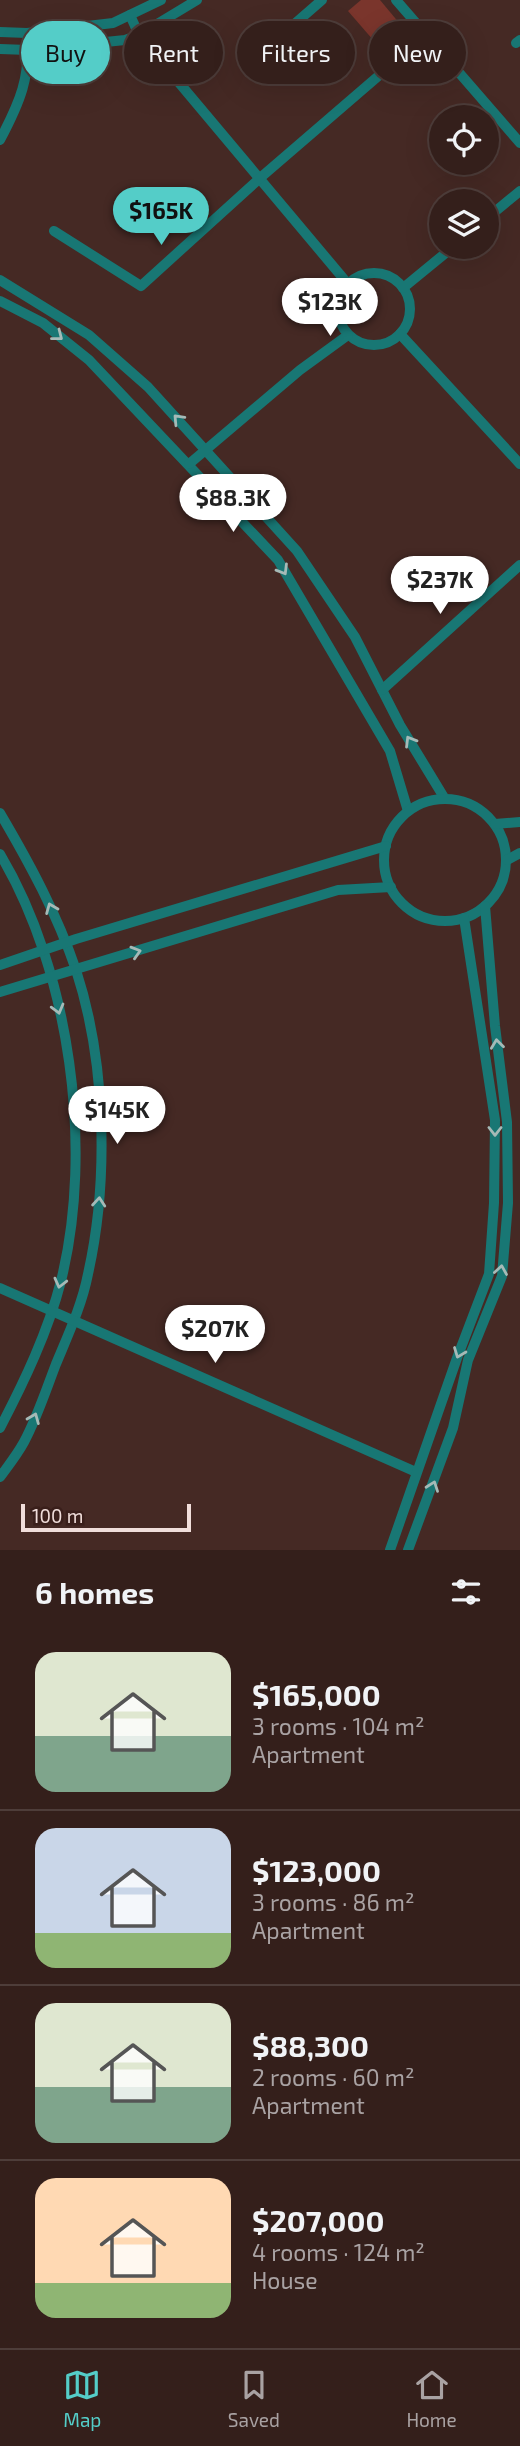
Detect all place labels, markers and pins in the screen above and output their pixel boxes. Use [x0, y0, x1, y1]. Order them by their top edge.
pin: $165K [112, 188, 210, 247]
pin: $123K [281, 278, 379, 338]
pin: $88.3K [176, 475, 290, 534]
pin: $237K [391, 556, 489, 616]
pin: $145K [68, 1086, 166, 1146]
pin: $207K [166, 1306, 264, 1365]

